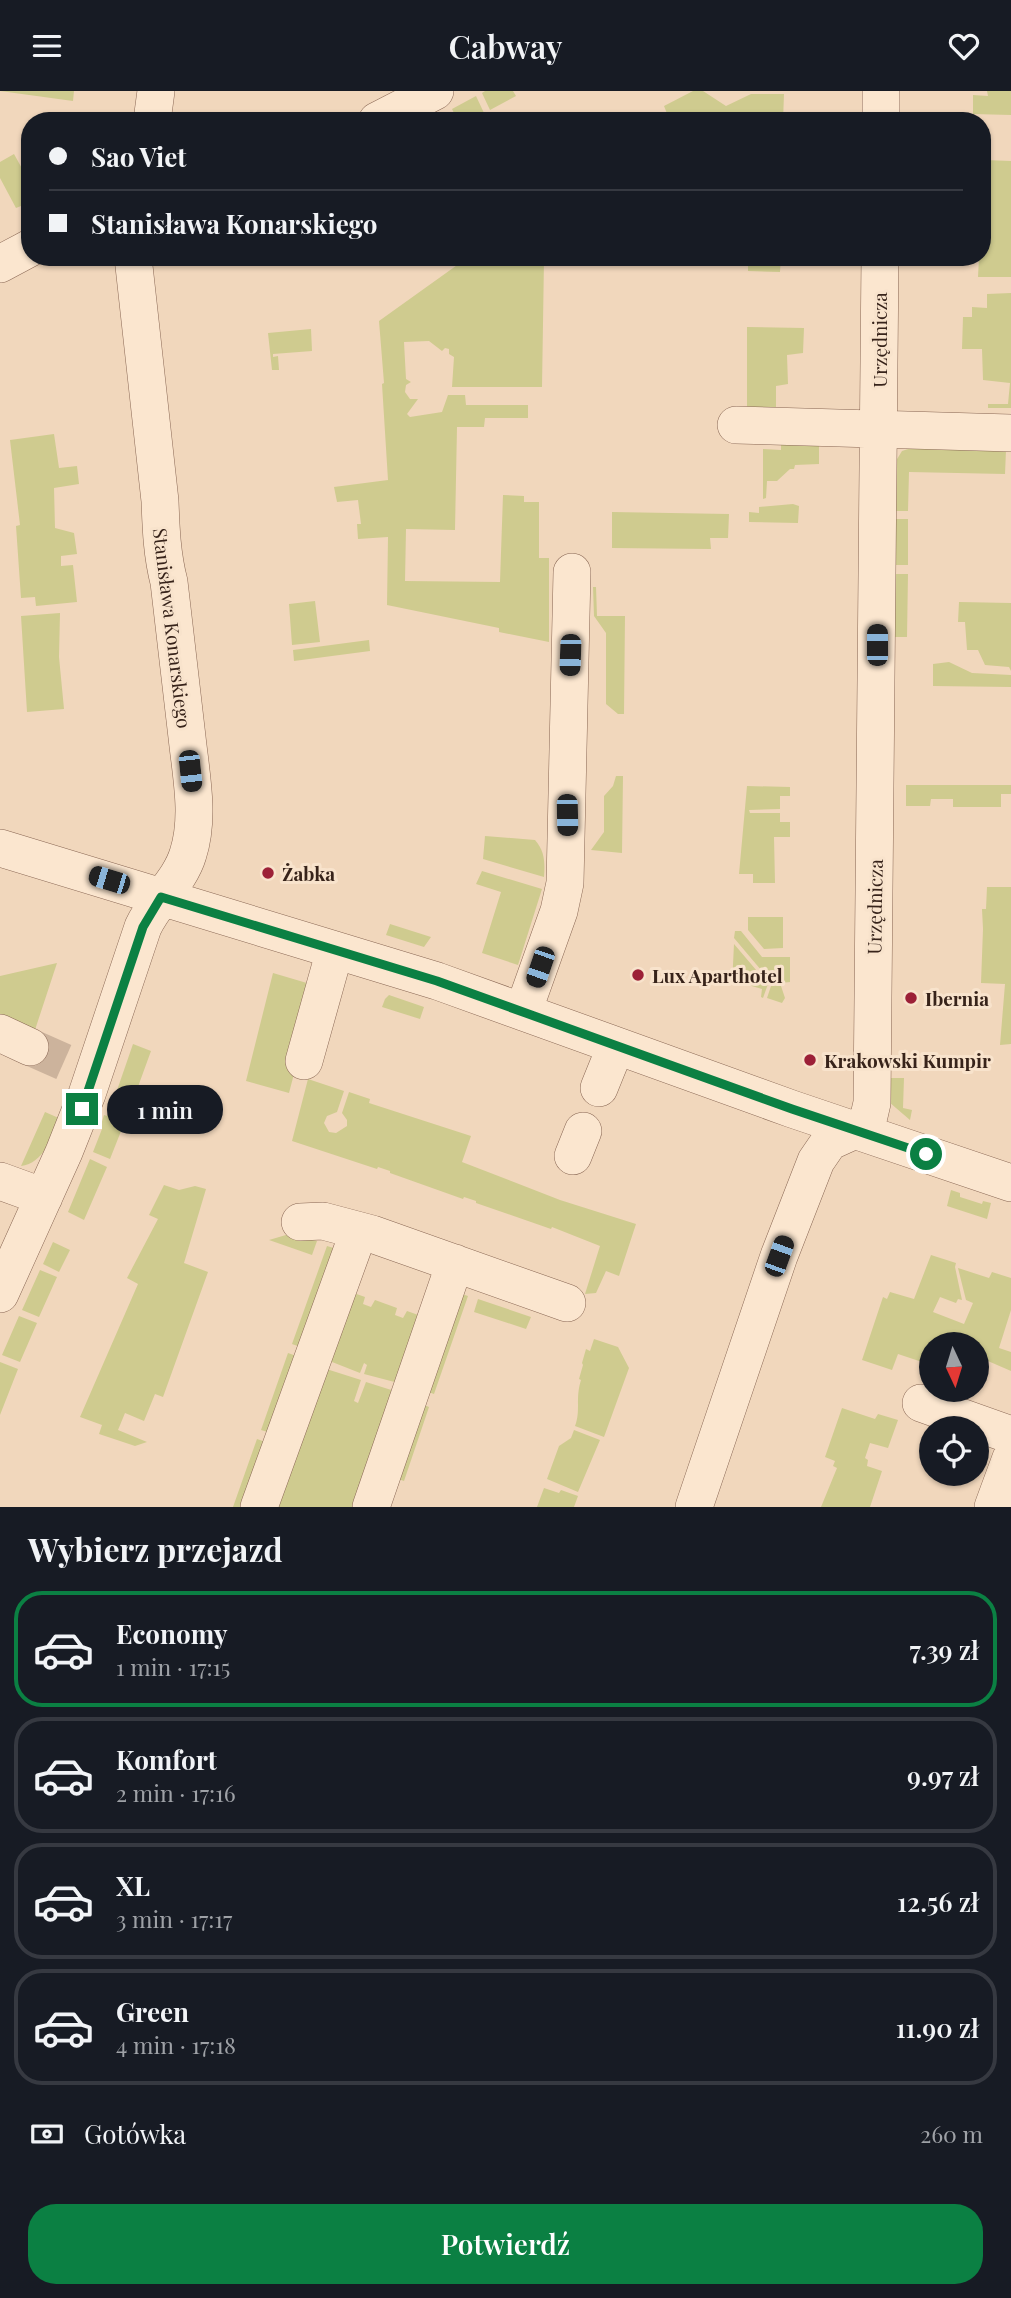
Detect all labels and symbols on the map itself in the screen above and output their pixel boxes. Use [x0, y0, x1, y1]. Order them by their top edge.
street label: Urzędnicza [866, 292, 892, 388]
street label: Stanisława Konarskiego [148, 526, 198, 730]
car [867, 624, 888, 666]
car [559, 634, 582, 676]
car [178, 749, 203, 793]
car [557, 794, 578, 836]
street label: Urzędnicza [860, 859, 888, 955]
place label: Żabka [282, 860, 335, 886]
car [86, 864, 133, 896]
marker: Żabka [260, 865, 276, 881]
car [524, 944, 557, 990]
place label: Lux Aparthotel [652, 962, 783, 988]
marker: Lux Aparthotel [630, 967, 646, 983]
place label: Ibernia [925, 985, 989, 1011]
marker: Ibernia [903, 990, 919, 1006]
place label: Krakowski Kumpir [824, 1047, 991, 1073]
marker: Krakowski Kumpir [802, 1052, 818, 1068]
callout: 1 min [106, 1084, 222, 1133]
route end [66, 1093, 98, 1125]
route start [910, 1138, 942, 1170]
car [762, 1233, 797, 1279]
north arrow [919, 1332, 989, 1402]

